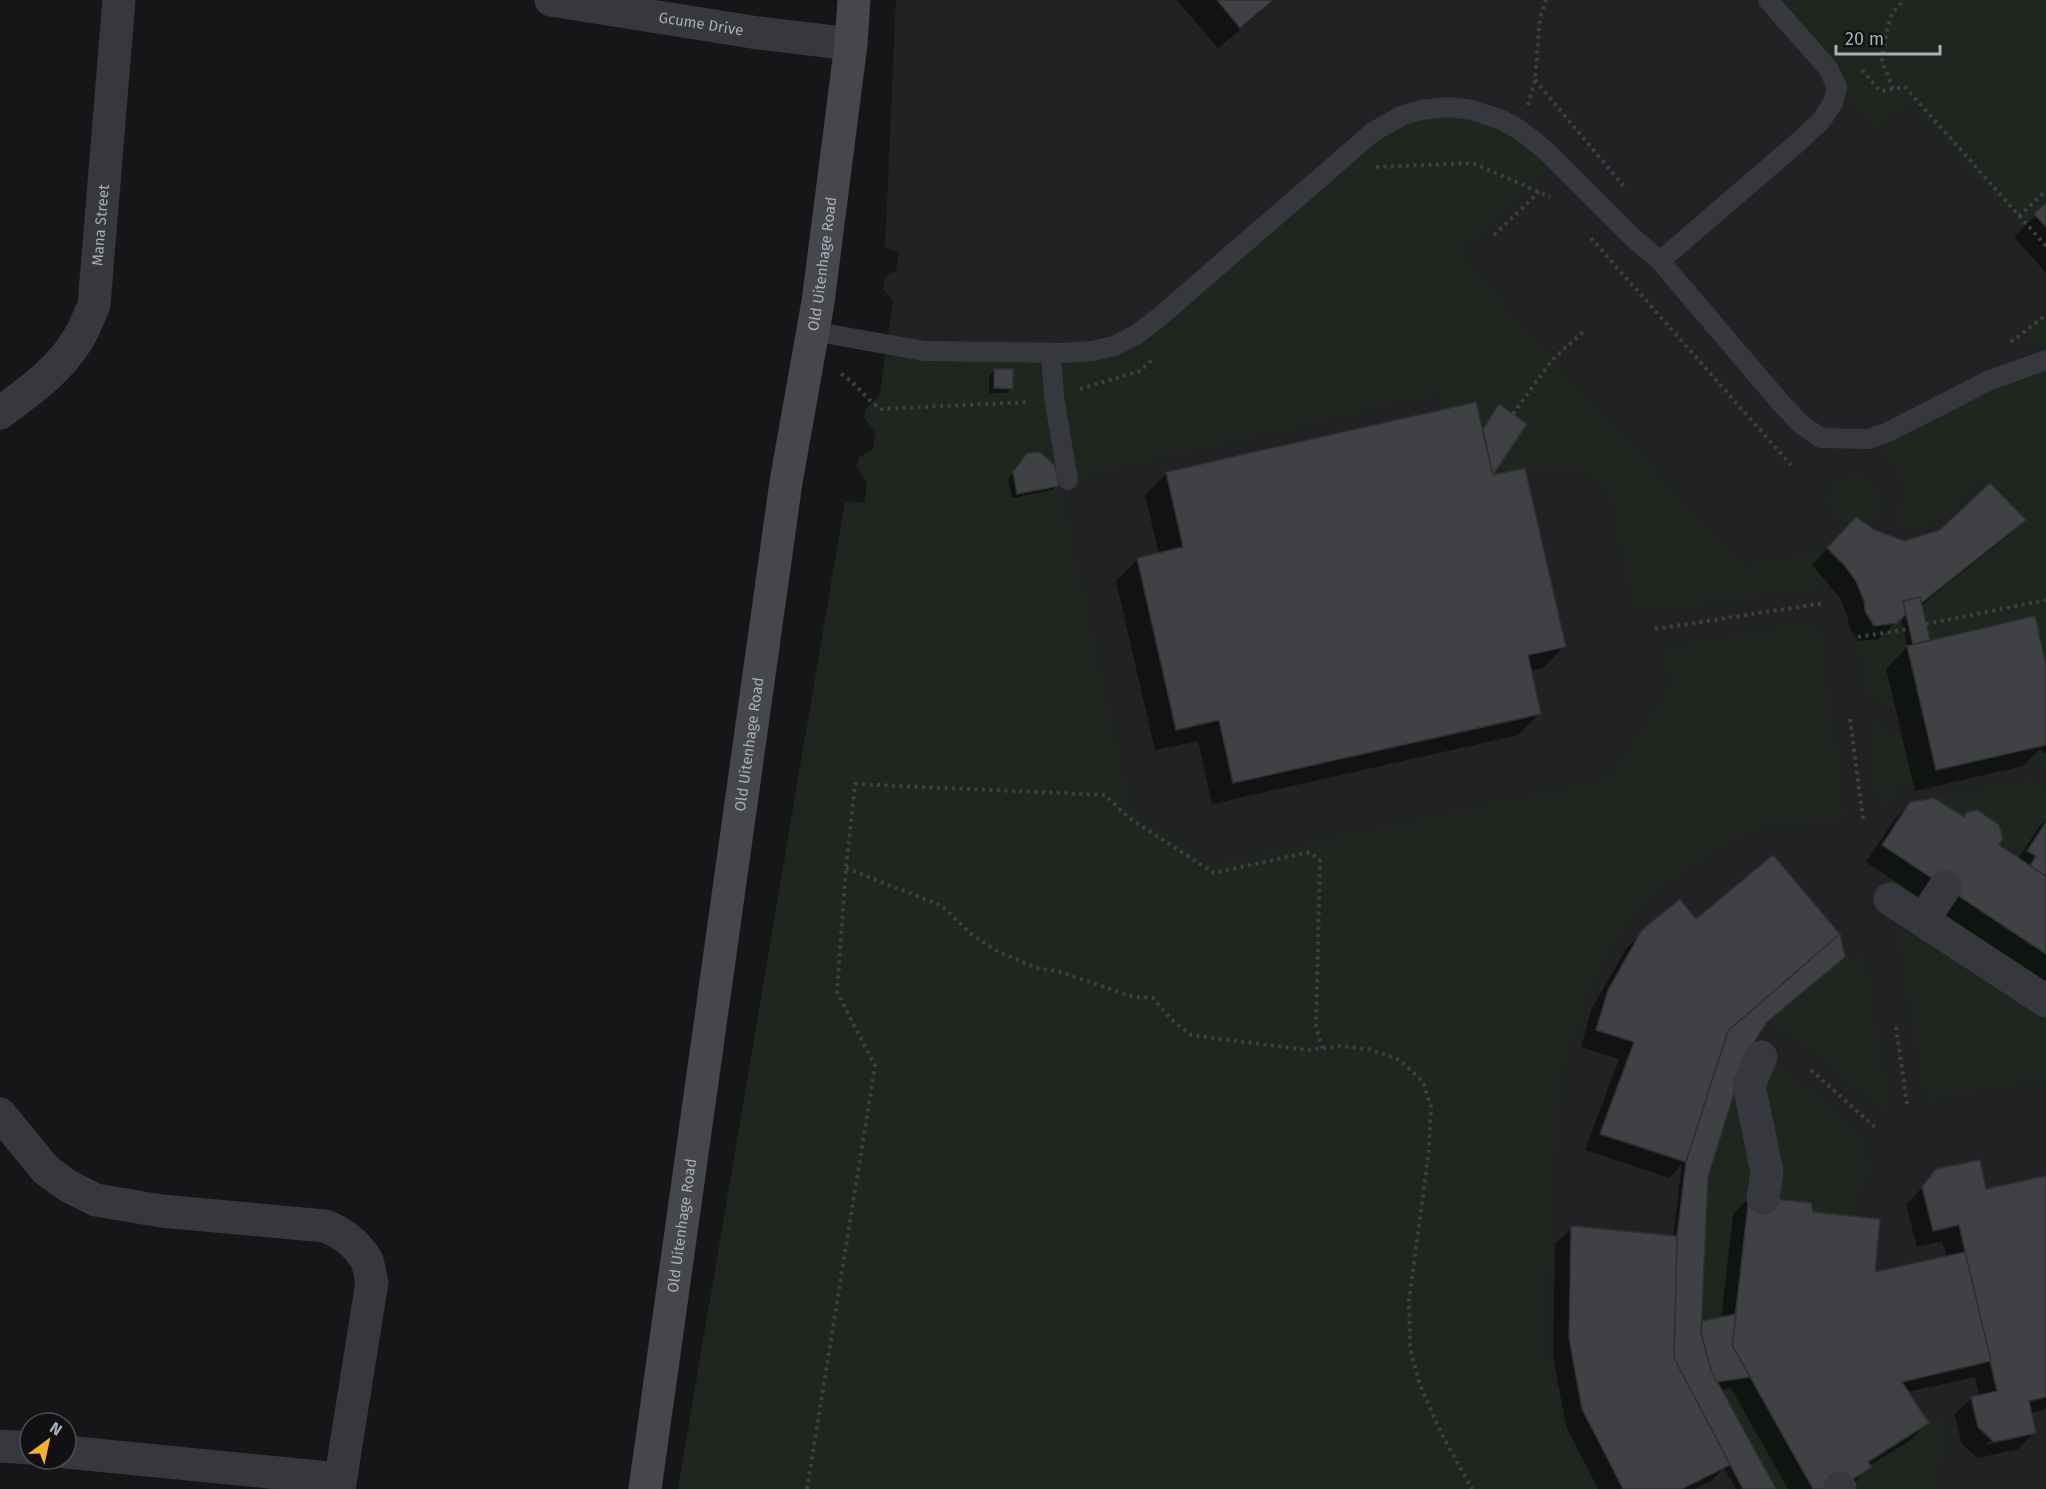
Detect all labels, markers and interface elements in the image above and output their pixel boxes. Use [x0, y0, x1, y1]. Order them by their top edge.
street label: Gcume Drive [657, 8, 745, 40]
scale bar [1836, 18, 1940, 56]
text: 20 m [1845, 28, 1884, 50]
street label: Mana Street [88, 183, 113, 267]
street label: Old Uitenhage Road [804, 196, 840, 332]
street label: Old Uitenhage Road [731, 676, 768, 812]
street label: Old Uitenhage Road [664, 1157, 700, 1294]
north arrow [18, 1411, 78, 1471]
text: N [46, 1418, 66, 1440]

